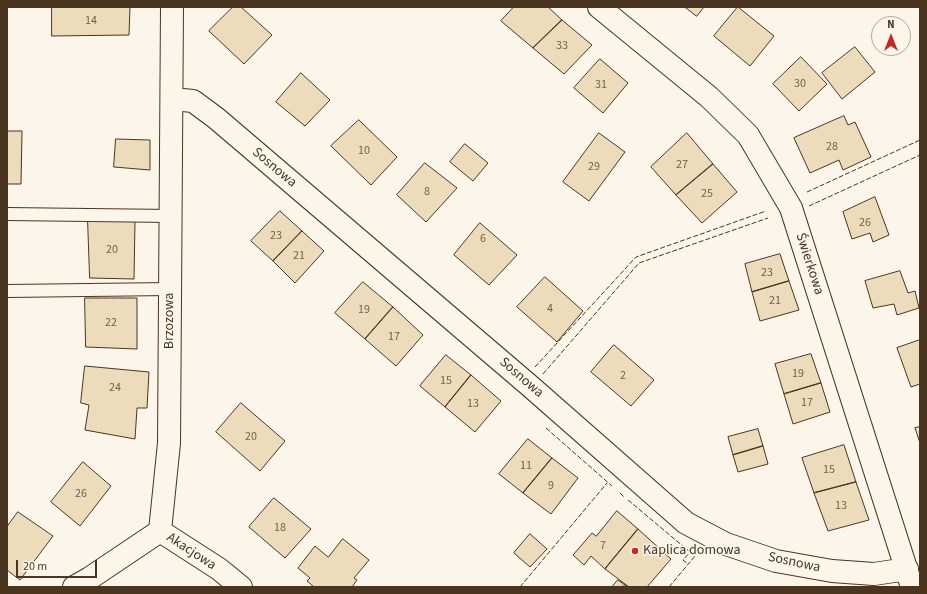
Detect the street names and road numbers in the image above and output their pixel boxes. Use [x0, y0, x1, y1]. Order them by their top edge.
street label: Sosnowa [248, 145, 300, 191]
street label: Świerkowa [791, 231, 827, 297]
street label: Brzozowa [162, 293, 178, 349]
street label: Sosnowa [495, 354, 547, 402]
street label: Akacjowa [163, 530, 219, 574]
street label: Sosnowa [766, 549, 822, 577]

